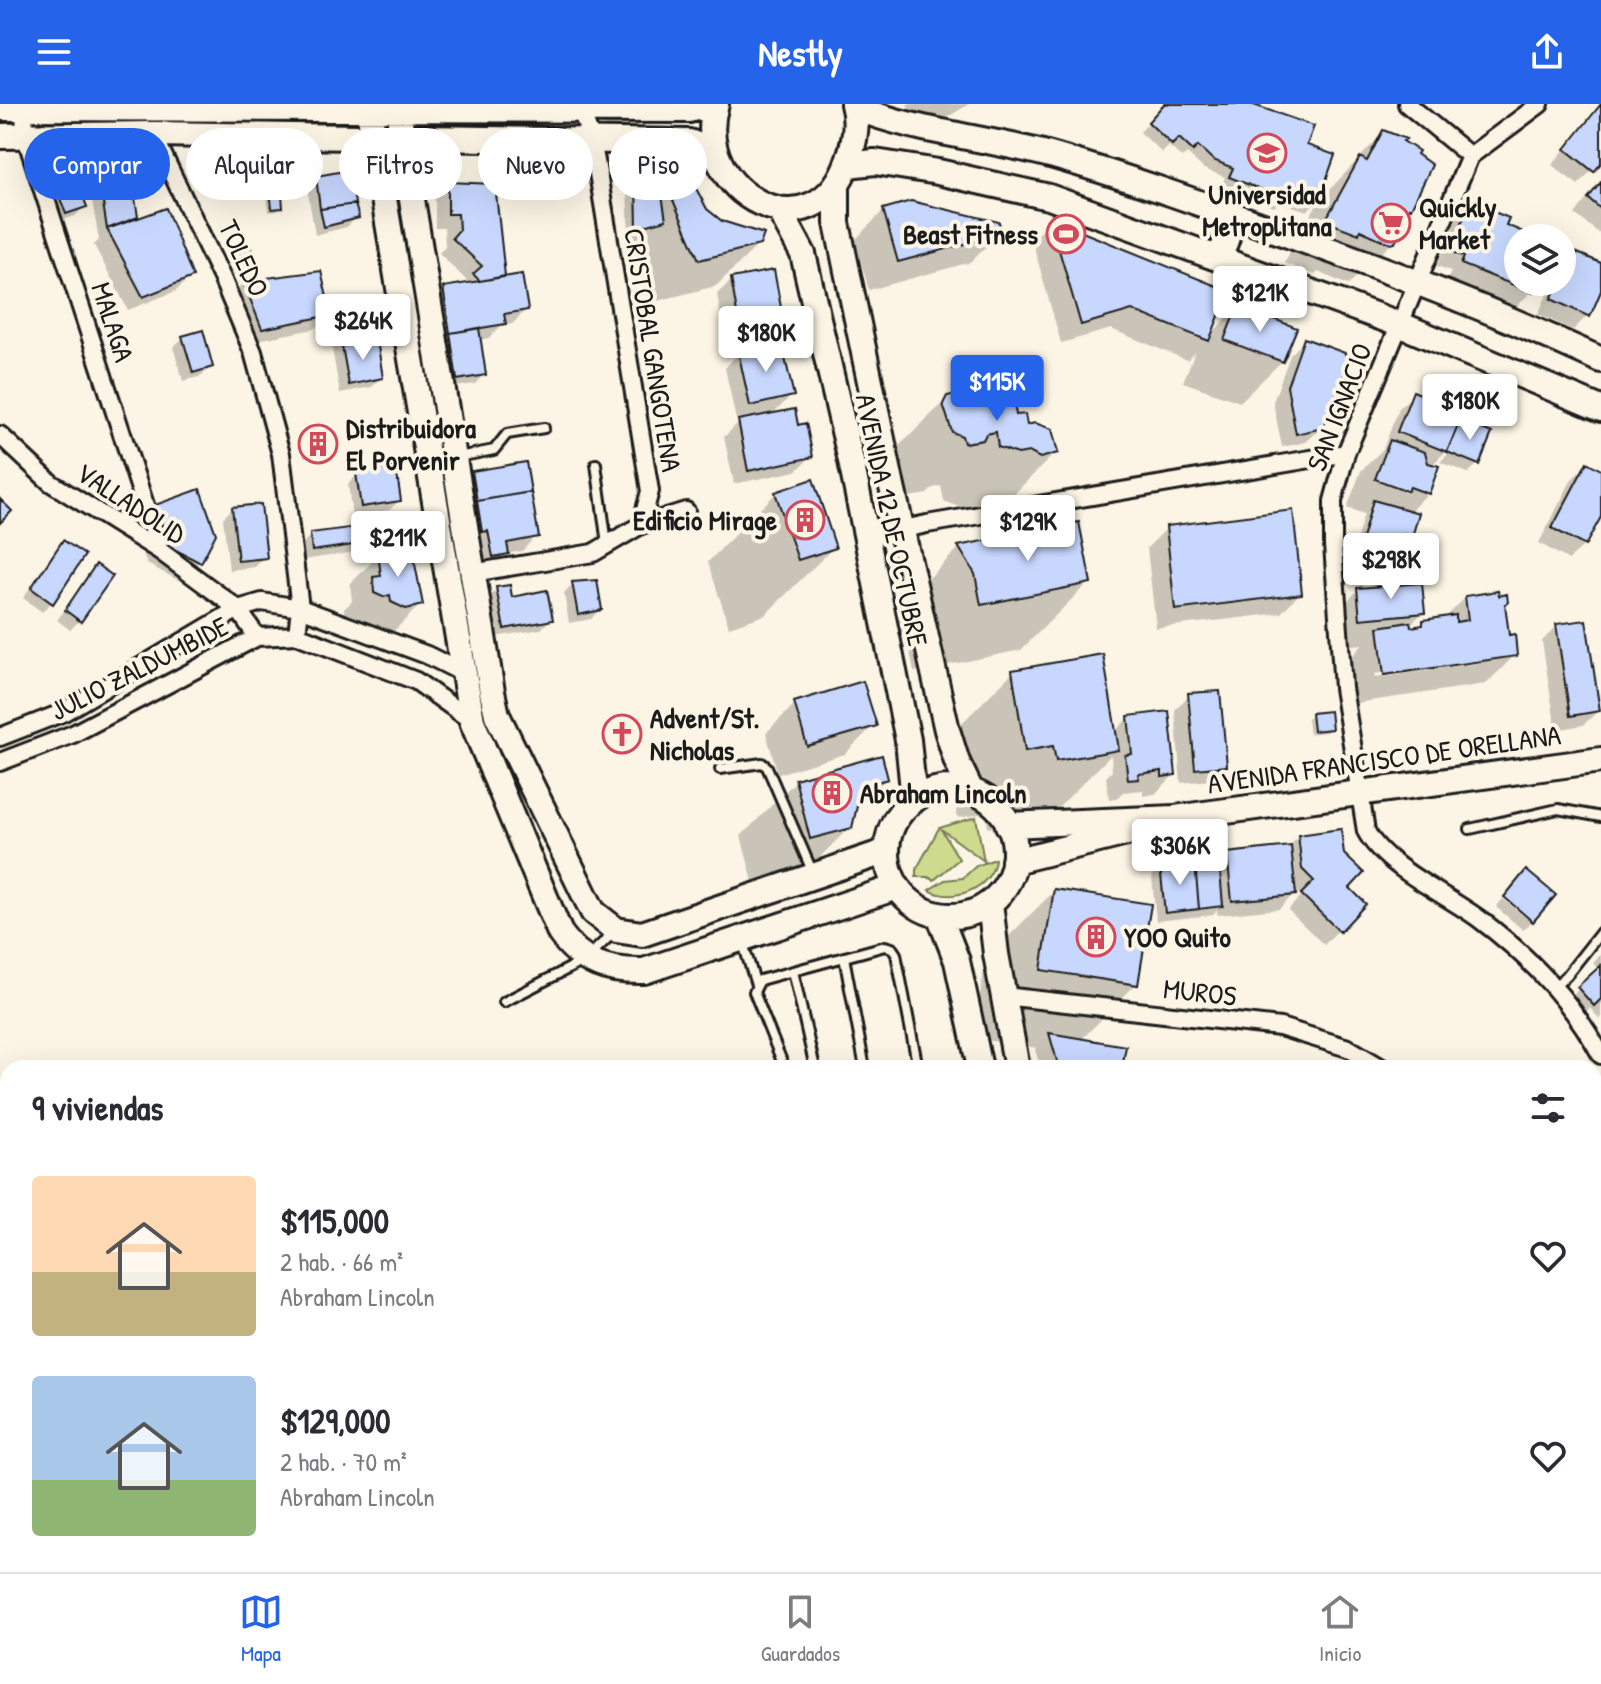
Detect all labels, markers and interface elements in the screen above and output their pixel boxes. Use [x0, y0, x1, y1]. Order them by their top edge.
text: Nestly [758, 28, 843, 77]
icon: menu [32, 30, 76, 74]
icon: share [1525, 30, 1569, 74]
chip: Comprar [24, 128, 170, 200]
chip: Alquilar [186, 128, 323, 200]
chip: Filtros [339, 128, 462, 200]
chip: Nuevo [478, 128, 593, 200]
chip: Piso [609, 128, 707, 200]
school or university icon: Universidad Metroplitana [1246, 132, 1288, 174]
place label: Universidad Metroplitana [1202, 175, 1332, 246]
place label: Quickly Market [1419, 188, 1497, 258]
supermarket icon: Quickly Market [1370, 202, 1412, 244]
sports icon: Beast Fitness [1045, 213, 1087, 255]
street label: TOLEDO [210, 214, 278, 302]
place label: Beast Fitness [903, 215, 1038, 253]
map controls [1504, 224, 1576, 296]
button: layers [1504, 224, 1576, 296]
street label: CRISTOBAL GANGOTENA [615, 226, 691, 475]
pin: $121K [1204, 266, 1316, 334]
text: $121K [1231, 274, 1289, 309]
street label: MALAGA [82, 277, 144, 367]
pin: $264K [307, 294, 419, 362]
text: $264K [333, 302, 393, 337]
pin: $180K [710, 306, 822, 374]
text: $180K [736, 314, 796, 349]
street label: SAN IGNACIO [1297, 338, 1381, 476]
pin: $115K [941, 355, 1053, 423]
text: $115K [969, 363, 1025, 398]
pin: $180K [1414, 374, 1526, 442]
text: $180K [1440, 382, 1500, 417]
street label: AVENIDA 12 DE OCTUBRE [847, 390, 937, 650]
place label: Distribuidora El Porvenir [346, 409, 476, 479]
building icon: Distribuidora El Porvenir [297, 423, 339, 465]
street label: VALLADOLID [69, 454, 194, 553]
pin: $129K [972, 495, 1084, 563]
building icon: Edificio Mirage [784, 499, 826, 541]
place label: Edificio Mirage [633, 501, 778, 540]
text: $129K [999, 503, 1057, 538]
pin: $211K [342, 511, 454, 579]
text: $211K [369, 519, 427, 554]
pin: $298K [1335, 533, 1447, 601]
text: $298K [1361, 541, 1421, 576]
street label: JULIO ZALDUMBIDE [44, 607, 234, 729]
place label: Advent/St. Nicholas [650, 699, 760, 769]
church icon: Advent/St. Nicholas [601, 713, 643, 755]
street label: AVENIDA FRANCISCO DE ORELLANA [1205, 715, 1563, 803]
building icon: Abraham Lincoln [811, 772, 853, 814]
place label: Abraham Lincoln [860, 774, 1027, 812]
pin: $306K [1124, 819, 1236, 887]
text: $306K [1150, 827, 1210, 862]
building icon: YOO Quito [1075, 916, 1117, 958]
place label: YOO Quito [1124, 918, 1231, 956]
street label: MUROS [1162, 969, 1239, 1015]
text: 9 viviendas [32, 1085, 163, 1131]
icon: filters [1526, 1086, 1570, 1130]
text: $115,000 [280, 1198, 389, 1244]
icon: home [96, 1208, 192, 1304]
icon: heart [1526, 1234, 1570, 1278]
text: 2 hab. · 66 m² [280, 1244, 403, 1279]
text: Abraham Lincoln [280, 1279, 435, 1314]
text: $129,000 [280, 1398, 391, 1444]
icon: home [96, 1408, 192, 1504]
icon: heart [1526, 1434, 1570, 1478]
text: 2 hab. · 70 m² [280, 1444, 407, 1479]
text: Abraham Lincoln [280, 1479, 435, 1514]
tab: Mapa [239, 1590, 283, 1668]
tab: Guardados [761, 1590, 840, 1668]
tab: Inicio [1318, 1590, 1362, 1668]

